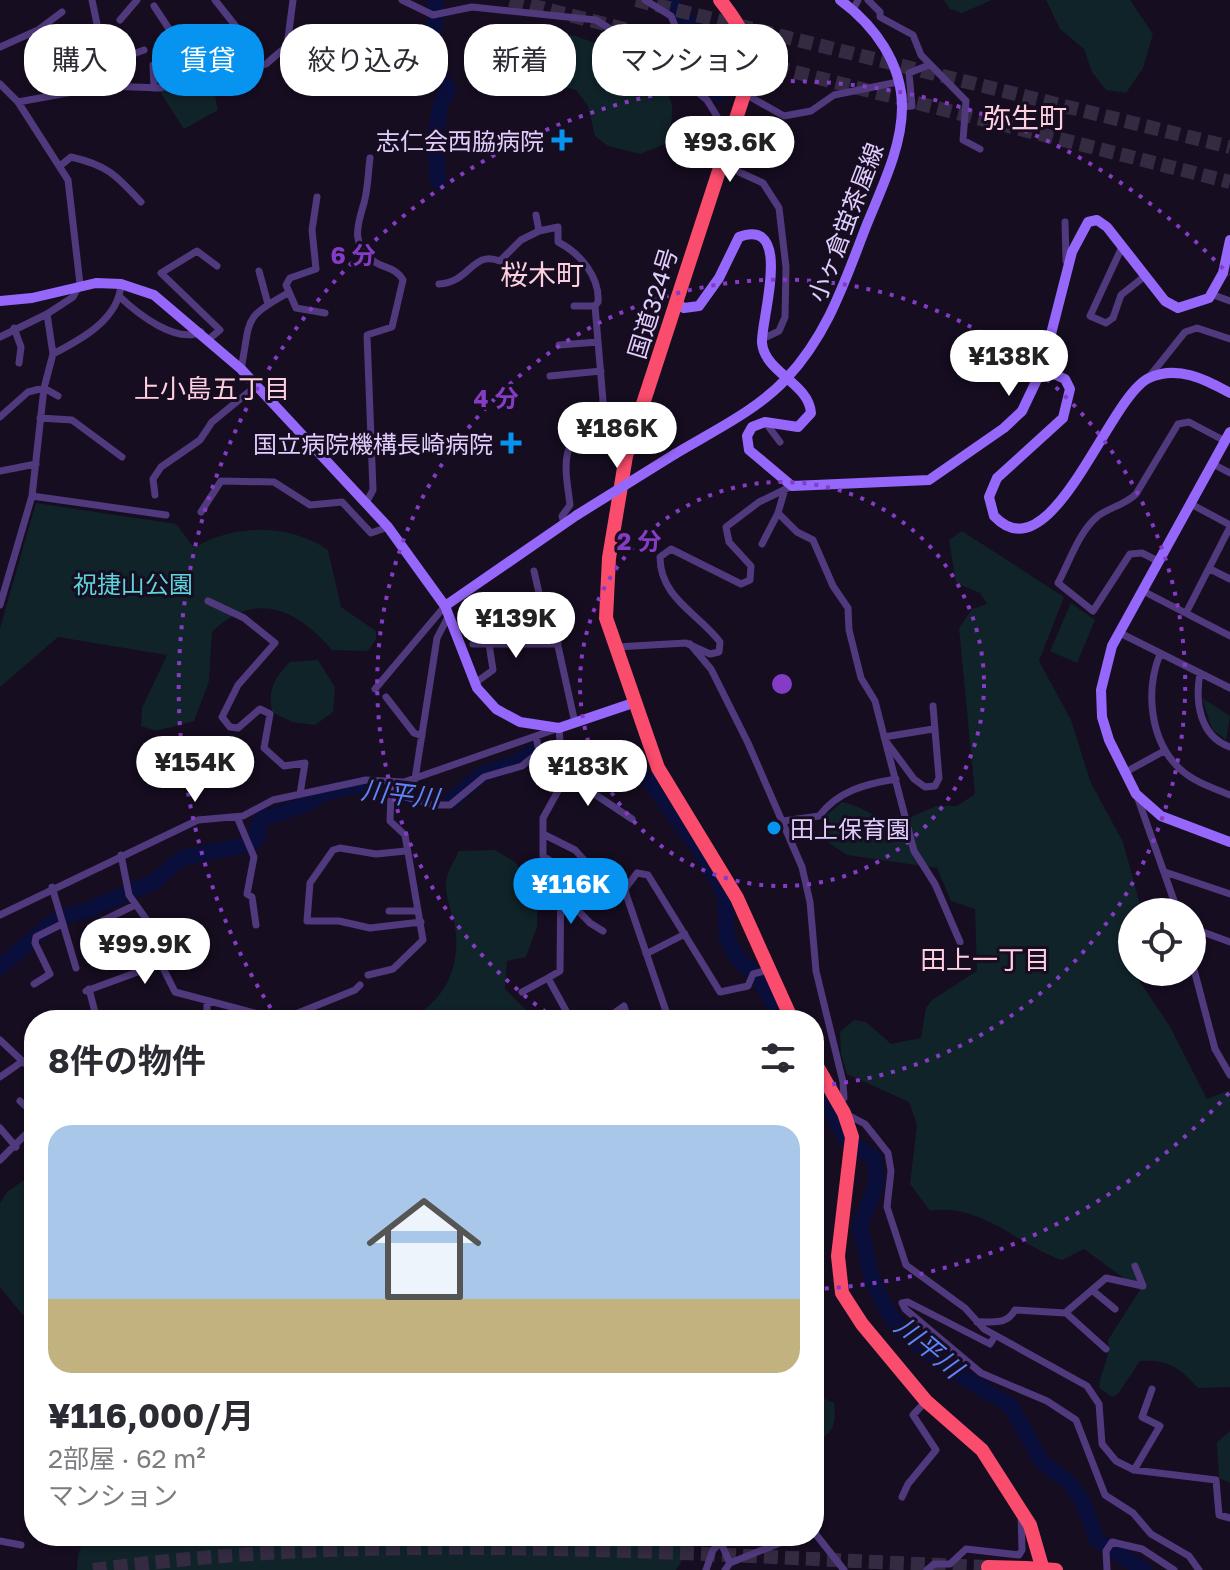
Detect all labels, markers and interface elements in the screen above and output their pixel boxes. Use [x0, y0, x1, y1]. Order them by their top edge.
chip: 購入 [24, 24, 136, 96]
chip: 賃貸 [152, 24, 264, 96]
chip: 絞り込み [280, 24, 448, 96]
chip: 新着 [464, 24, 576, 96]
chip: マンション [592, 24, 788, 96]
district label: 弥生町 [983, 101, 1067, 134]
pin: ¥93.6K [665, 116, 795, 184]
place label: 志仁会西脇病院 [376, 126, 544, 155]
text: ¥93.6K [683, 126, 777, 157]
marker: 志仁会西脇病院 [551, 129, 573, 151]
street label: 小ヶ倉蛍茶屋線 [801, 138, 889, 306]
text: 6 分 [330, 240, 376, 269]
street label: 国道324号 [621, 244, 683, 362]
district label: 桜木町 [500, 258, 584, 291]
pin: ¥138K [953, 330, 1065, 398]
text: ¥138K [968, 340, 1050, 371]
district label: 上小島五丁目 [134, 373, 290, 404]
text: 4 分 [474, 383, 519, 412]
pin: ¥186K [561, 402, 673, 470]
text: ¥186K [576, 412, 658, 443]
place label: 国立病院機構長崎病院 [253, 429, 493, 458]
marker: 国立病院機構長崎病院 [500, 432, 522, 454]
text: 2 分 [617, 526, 661, 555]
park label: 祝捷山公園 [73, 569, 193, 598]
pin: ¥139K [460, 592, 572, 660]
text: ¥139K [475, 602, 557, 633]
centre of rings [768, 670, 796, 698]
pin: ¥154K [139, 736, 251, 804]
pin: ¥183K [532, 740, 644, 808]
text: ¥154K [154, 746, 236, 777]
text: ¥183K [547, 750, 629, 781]
water label: 川平川 [359, 774, 444, 815]
place label: 田上保育園 [790, 814, 910, 843]
marker: 田上保育園 [765, 819, 783, 837]
pin: ¥116K [515, 858, 627, 926]
text: ¥116K [531, 868, 611, 899]
map controls [1118, 898, 1206, 986]
button: locate [1118, 898, 1206, 986]
pin: ¥99.9K [80, 918, 210, 986]
text: ¥99.9K [98, 928, 192, 959]
district label: 田上一丁目 [920, 944, 1050, 975]
icon: filters [756, 1036, 800, 1080]
text: 8件の物件 [48, 1040, 206, 1080]
icon: home [352, 1177, 496, 1321]
water label: 川平川 [889, 1310, 971, 1386]
text: ¥116,000/月 [48, 1395, 255, 1435]
text: 2部屋 · 62 m² [48, 1443, 206, 1474]
text: マンション [48, 1480, 178, 1511]

